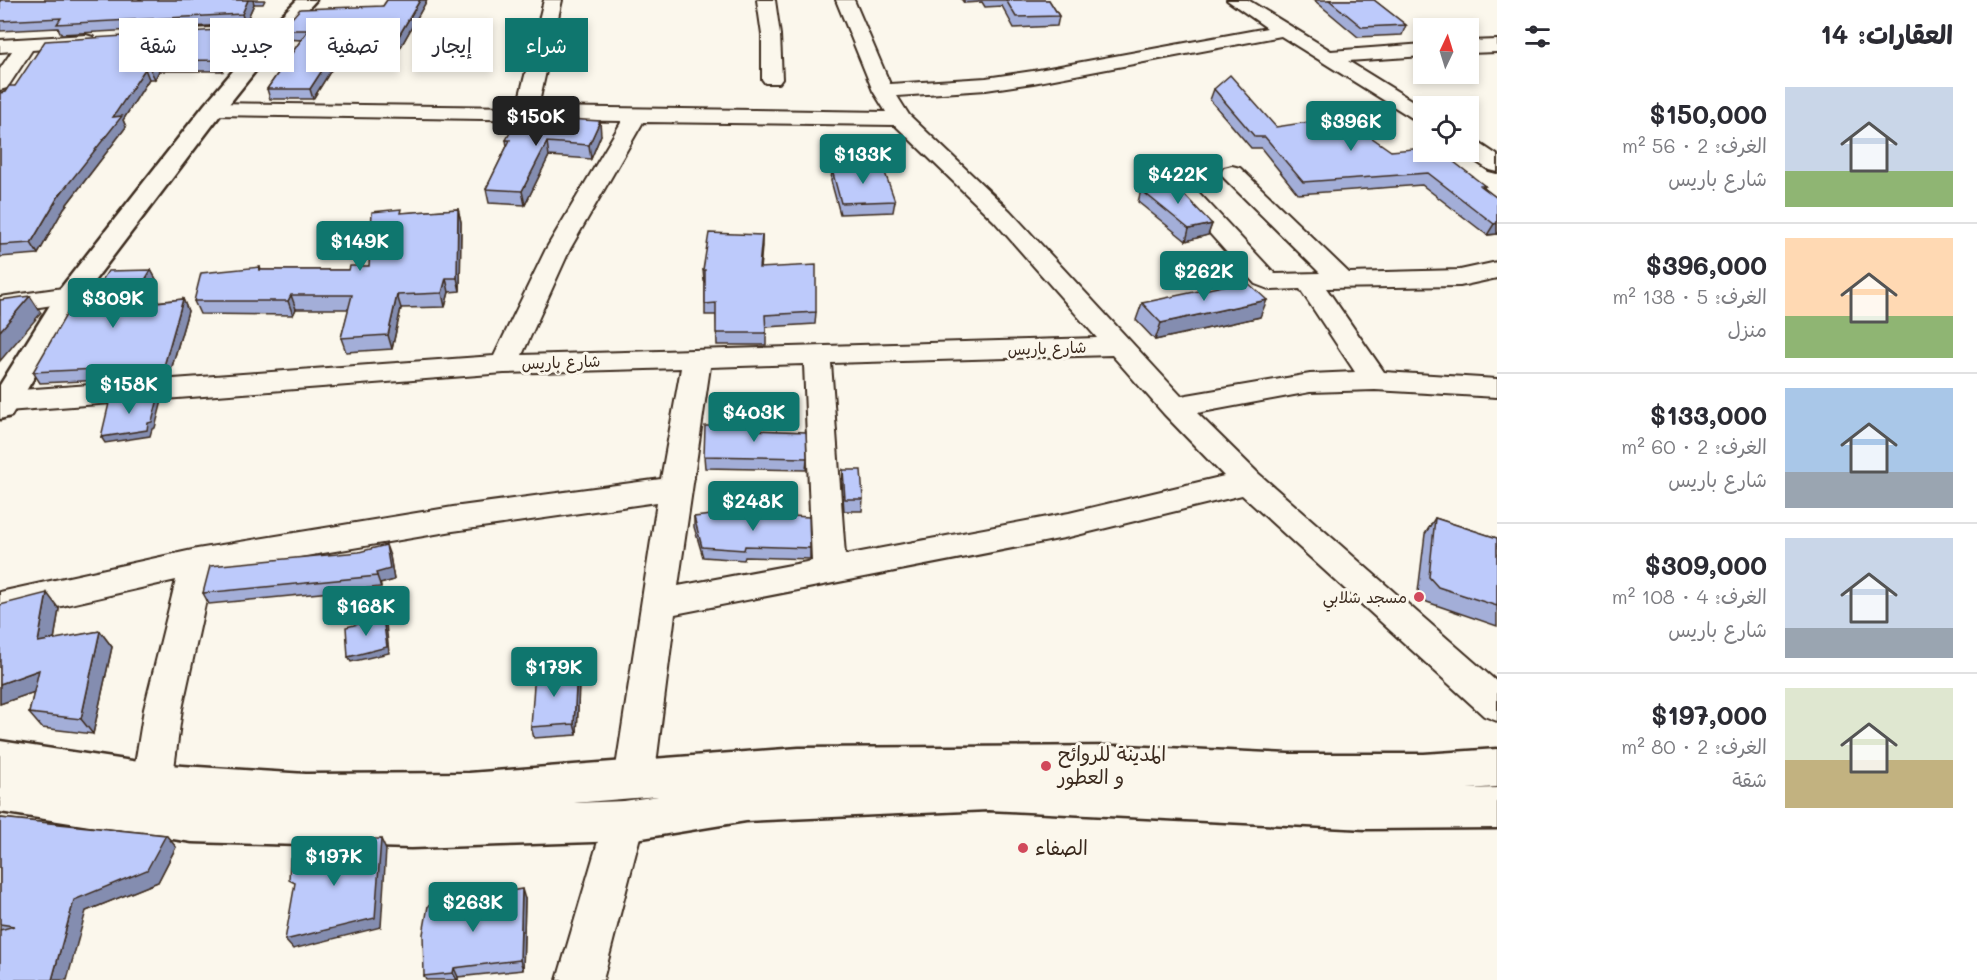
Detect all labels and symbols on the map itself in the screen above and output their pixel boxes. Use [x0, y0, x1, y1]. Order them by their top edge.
north arrow [1413, 18, 1479, 84]
pin: $150K [494, 96, 578, 147]
pin: $396K [1309, 101, 1393, 152]
pin: $133K [821, 134, 905, 185]
pin: $422K [1136, 154, 1220, 205]
pin: $149K [318, 221, 402, 272]
pin: $262K [1162, 251, 1246, 302]
pin: $309K [71, 278, 155, 329]
street label: شارع باريس [1007, 336, 1087, 361]
street label: شارع باريس [521, 350, 601, 375]
pin: $158K [87, 364, 171, 415]
pin: $403K [712, 392, 796, 443]
pin: $248K [711, 481, 795, 532]
pin: $168K [324, 586, 408, 637]
place label: مسجد شلابي [1323, 586, 1407, 612]
marker: مسجد شلابي [1412, 590, 1426, 604]
pin: $179K [512, 647, 596, 698]
place label: المدينة للروائح و العطور [1056, 740, 1166, 791]
marker: المدينة للروائح و العطور [1039, 759, 1053, 773]
place label: الصفاء [1035, 834, 1088, 860]
pin: $197K [292, 836, 376, 887]
marker: الصفاء [1016, 841, 1030, 855]
pin: $263K [431, 882, 515, 933]

